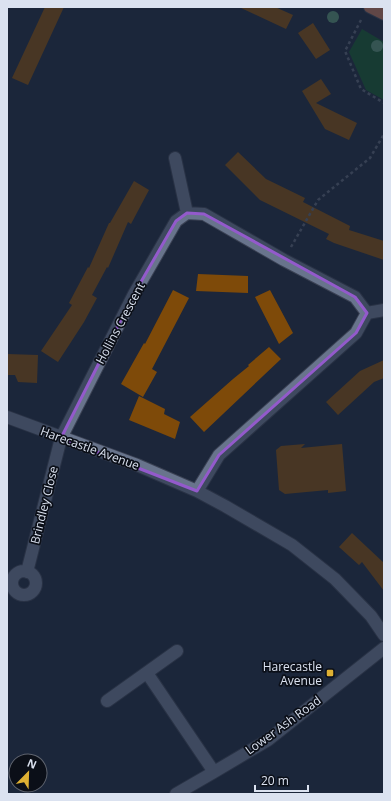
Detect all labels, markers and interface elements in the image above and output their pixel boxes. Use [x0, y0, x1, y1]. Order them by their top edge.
street label: Hollins Crescent [91, 279, 149, 367]
street label: Harecastle Avenue [38, 422, 142, 474]
street label: Brindley Close [26, 464, 62, 546]
place label: Harecastle Avenue [263, 658, 322, 689]
marker: Harecastle Avenue [325, 668, 335, 678]
street label: Lower Ash Road [242, 692, 324, 758]
north arrow [8, 753, 48, 793]
text: N [25, 755, 39, 772]
scale bar [255, 767, 308, 793]
text: 20 m [261, 772, 289, 789]

